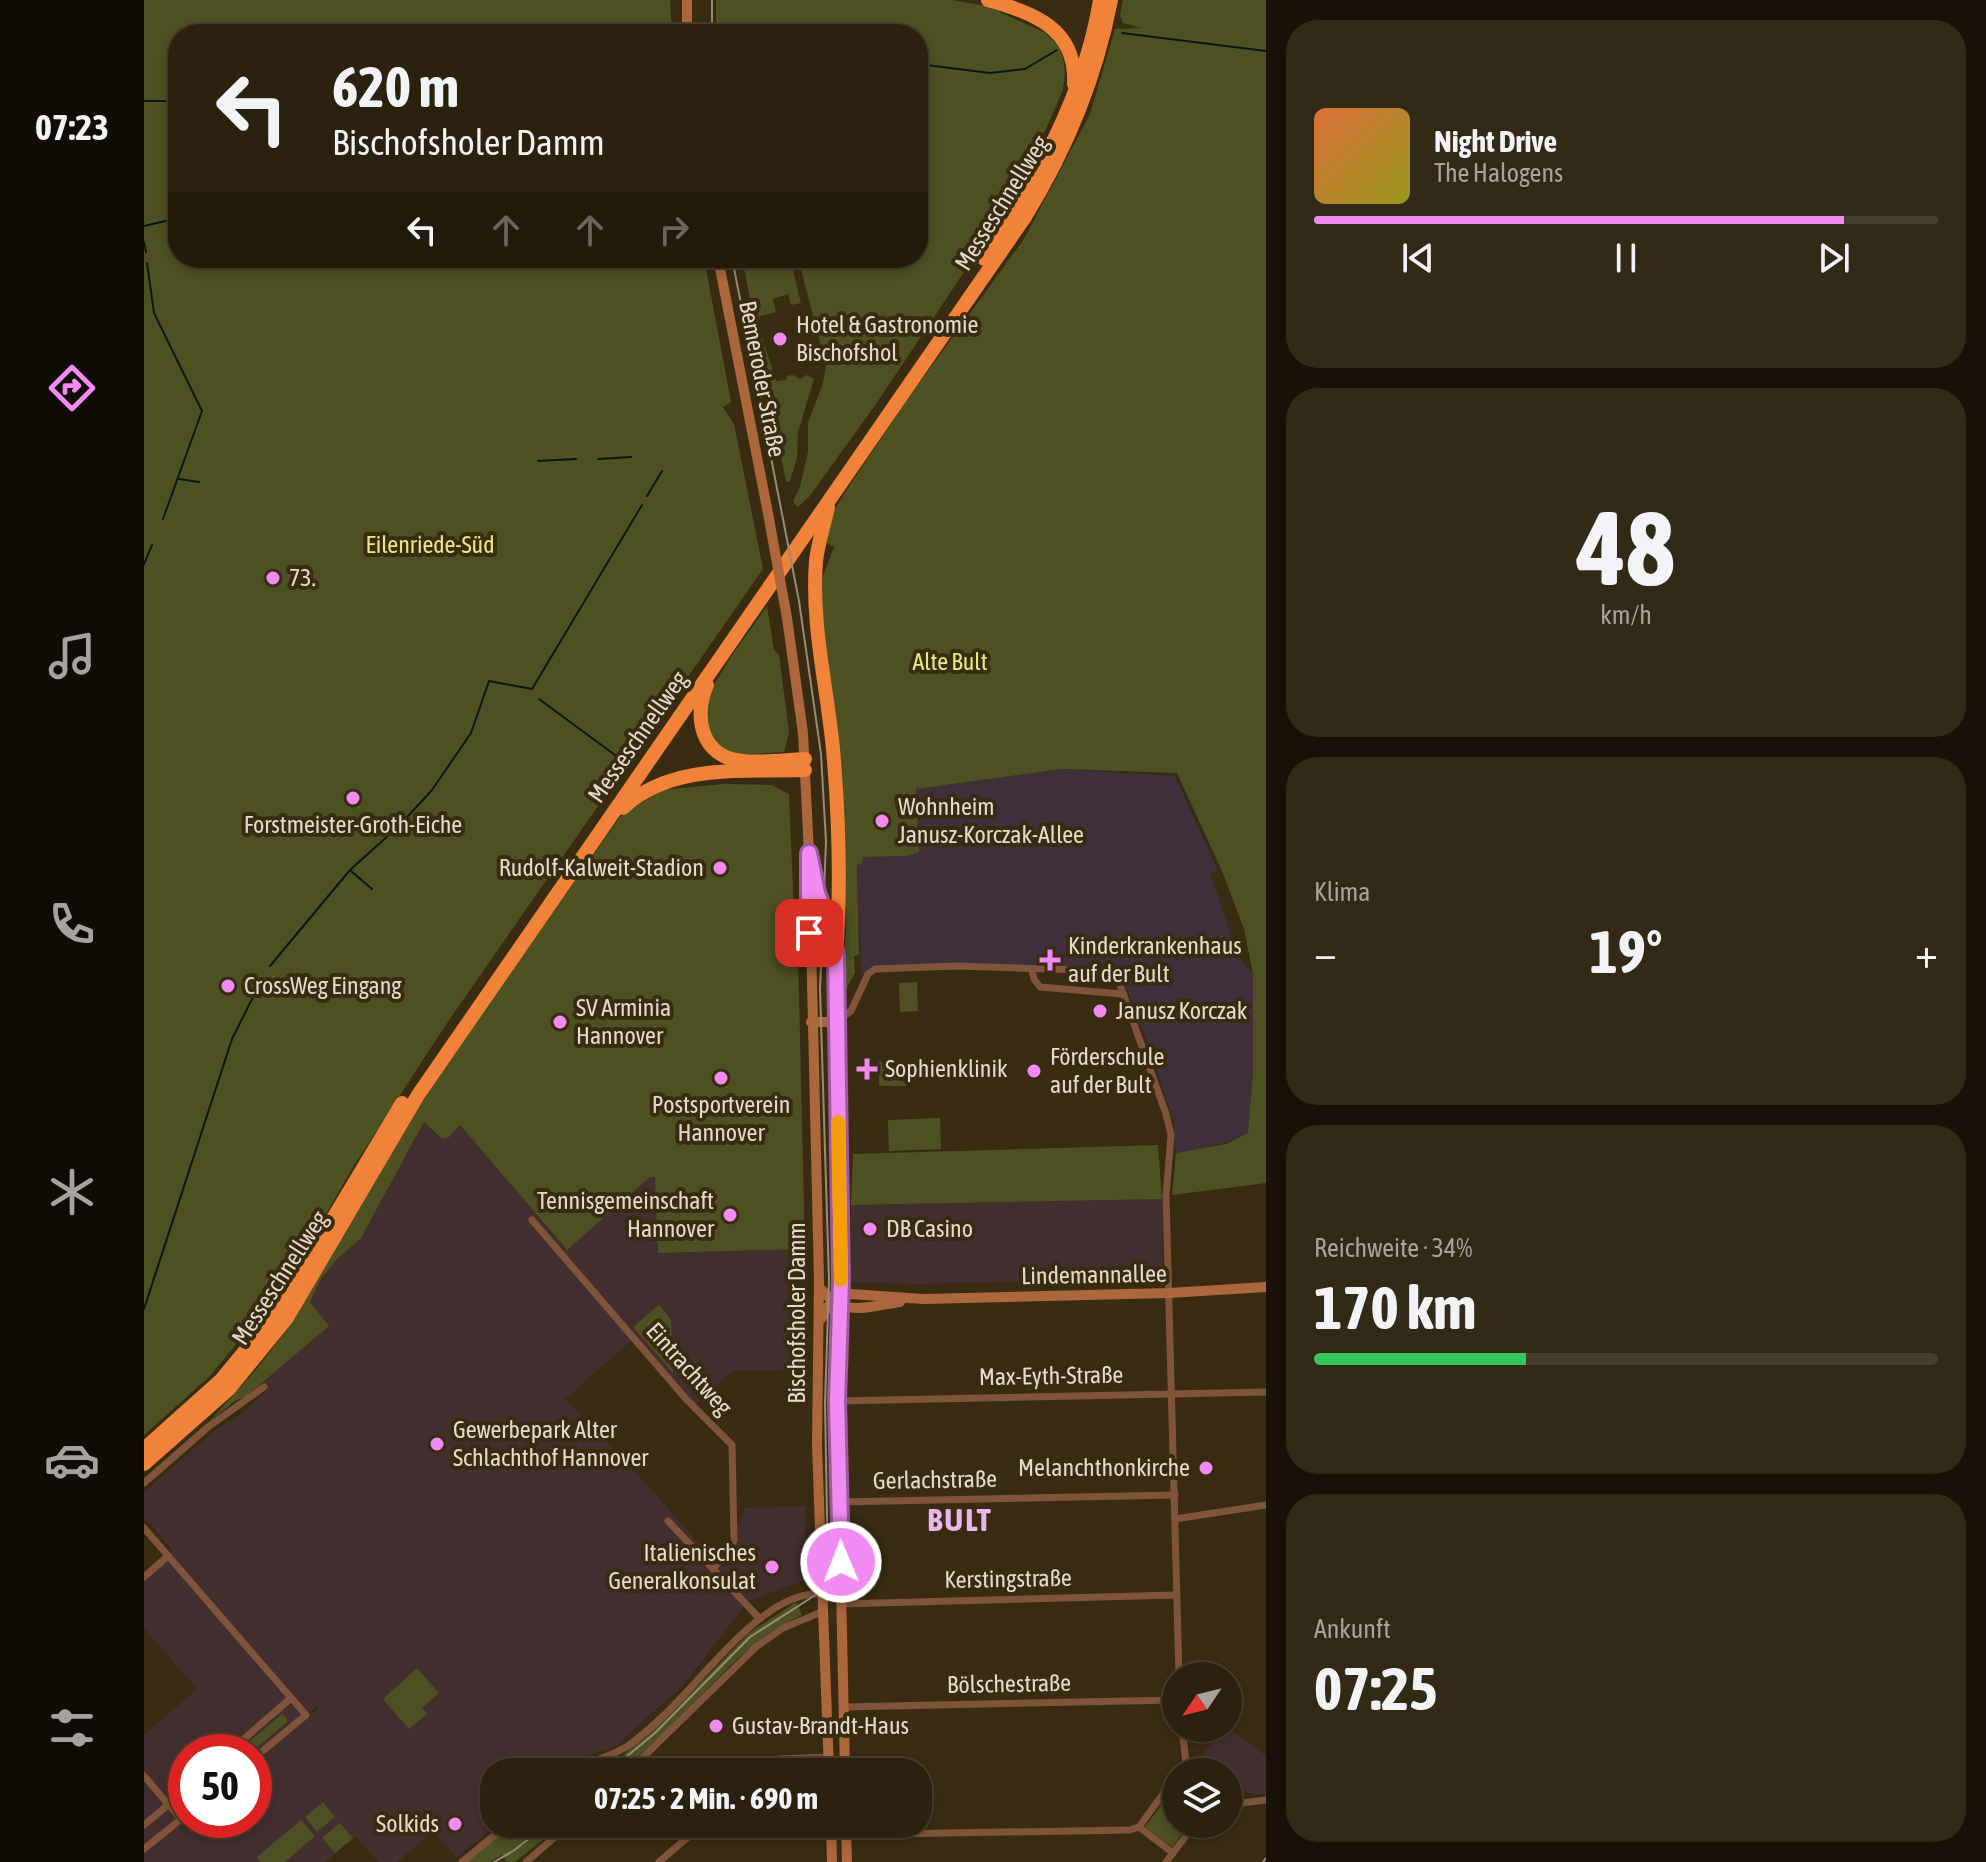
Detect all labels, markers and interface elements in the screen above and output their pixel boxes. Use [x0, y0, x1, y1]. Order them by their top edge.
text: 620 m [332, 55, 459, 119]
icon: left [200, 56, 304, 160]
text: 07:23 [35, 106, 109, 148]
text: Bischofsholer Damm [332, 121, 605, 163]
text: Night Drive [1434, 124, 1557, 158]
street label: Messeschnellweg [949, 130, 1054, 275]
text: The Halogens [1434, 158, 1563, 188]
icon: left [400, 208, 444, 252]
icon: ahead [484, 208, 528, 252]
icon: ahead [568, 208, 612, 252]
icon: right [652, 208, 696, 252]
icon: previous [1396, 236, 1440, 280]
icon: pause [1604, 236, 1648, 280]
icon: next [1812, 236, 1856, 280]
street label: Bemeroder Straße [734, 299, 791, 459]
place label: Hotel & Gastronomie Bischofshol [796, 311, 978, 366]
marker: Hotel & Gastronomie Bischofshol [771, 330, 789, 348]
icon: directions [44, 360, 100, 416]
text: 48 [1577, 488, 1675, 607]
park label: Eilenriede-Süd [365, 531, 495, 558]
place label: 73. [289, 564, 316, 591]
marker: 73. [264, 569, 282, 587]
text: km/h [1600, 600, 1652, 630]
icon: music [44, 628, 100, 684]
park label: Alte Bult [912, 648, 988, 675]
street label: Messeschnellweg [582, 665, 693, 808]
marker: Forstmeister-Groth-Eiche [344, 789, 362, 807]
place label: Wohnheim Janusz-Korczak-Allee [898, 793, 1084, 848]
place label: Forstmeister-Groth-Eiche [244, 811, 462, 838]
marker: Wohnheim Janusz-Korczak-Allee [873, 812, 891, 830]
place label: Rudolf-Kalweit-Stadion [499, 854, 704, 881]
marker: Rudolf-Kalweit-Stadion [711, 859, 729, 877]
text: Klima [1314, 877, 1370, 907]
icon: phone [44, 896, 100, 952]
pin [775, 899, 843, 967]
icon: arrive [787, 911, 831, 955]
text: 19° [1590, 917, 1662, 986]
text: − [1314, 927, 1337, 977]
text: + [1915, 927, 1938, 977]
place label: Kinderkrankenhaus auf der Bult [1068, 932, 1242, 987]
marker: Kinderkrankenhaus auf der Bult [1039, 949, 1061, 971]
place label: CrossWeg Eingang [244, 972, 402, 999]
marker: CrossWeg Eingang [219, 977, 237, 995]
place label: SV Arminia Hannover [576, 994, 671, 1049]
place label: Janusz Korczak [1116, 997, 1248, 1024]
marker: Janusz Korczak [1091, 1002, 1109, 1020]
marker: SV Arminia Hannover [551, 1013, 569, 1031]
place label: Förderschule auf der Bult [1050, 1043, 1165, 1098]
place label: Sophienklinik [885, 1055, 1008, 1082]
marker: Sophienklinik [856, 1058, 878, 1080]
marker: Förderschule auf der Bult [1025, 1062, 1043, 1080]
marker: Postsportverein Hannover [712, 1069, 730, 1087]
place label: Postsportverein Hannover [652, 1091, 790, 1146]
icon: climate [44, 1164, 100, 1220]
place label: Tennisgemeinschaft Hannover [537, 1187, 715, 1242]
street label: Messeschnellweg [226, 1205, 333, 1350]
marker: Tennisgemeinschaft Hannover [721, 1206, 739, 1224]
place label: DB Casino [886, 1215, 973, 1242]
marker: DB Casino [861, 1220, 879, 1238]
street label: Bischofsholer Damm [783, 1222, 810, 1404]
text: Reichweite · 34% [1314, 1233, 1472, 1263]
street label: Lindemannallee [1021, 1260, 1167, 1289]
text: 170 km [1314, 1273, 1476, 1342]
street label: Eintrachtweg [641, 1317, 738, 1421]
street label: Max-Eyth-Straße [979, 1361, 1123, 1390]
place label: Gewerbepark Alter Schlachthof Hannover [453, 1416, 649, 1471]
icon: car [44, 1432, 100, 1488]
marker: Gewerbepark Alter Schlachthof Hannover [428, 1435, 446, 1453]
place label: Melanchthonkirche [1018, 1454, 1190, 1481]
marker: Melanchthonkirche [1197, 1459, 1215, 1477]
street label: Gerlachstraße [873, 1465, 997, 1494]
district label: BULT [927, 1501, 993, 1538]
position arrow [799, 1520, 883, 1604]
place label: Italienisches Generalkonsulat [608, 1539, 756, 1594]
marker: Italienisches Generalkonsulat [763, 1558, 781, 1576]
street label: Kerstingstraße [944, 1564, 1072, 1593]
text: Ankunft [1314, 1614, 1391, 1644]
text: 07:25 [1314, 1654, 1437, 1723]
north arrow [1162, 1662, 1242, 1742]
map controls [1162, 1662, 1242, 1838]
street label: Bölschestraße [947, 1669, 1071, 1698]
icon: filters [44, 1700, 100, 1756]
place label: Gustav-Brandt-Haus [732, 1712, 909, 1739]
marker: Gustav-Brandt-Haus [707, 1717, 725, 1735]
speed limit sign: 50 [168, 1734, 272, 1838]
button: layers [1162, 1758, 1242, 1838]
text: 07:25 · 2 Min. · 690 m [594, 1781, 818, 1815]
place label: Solkids [376, 1810, 439, 1837]
marker: Solkids [446, 1815, 464, 1833]

